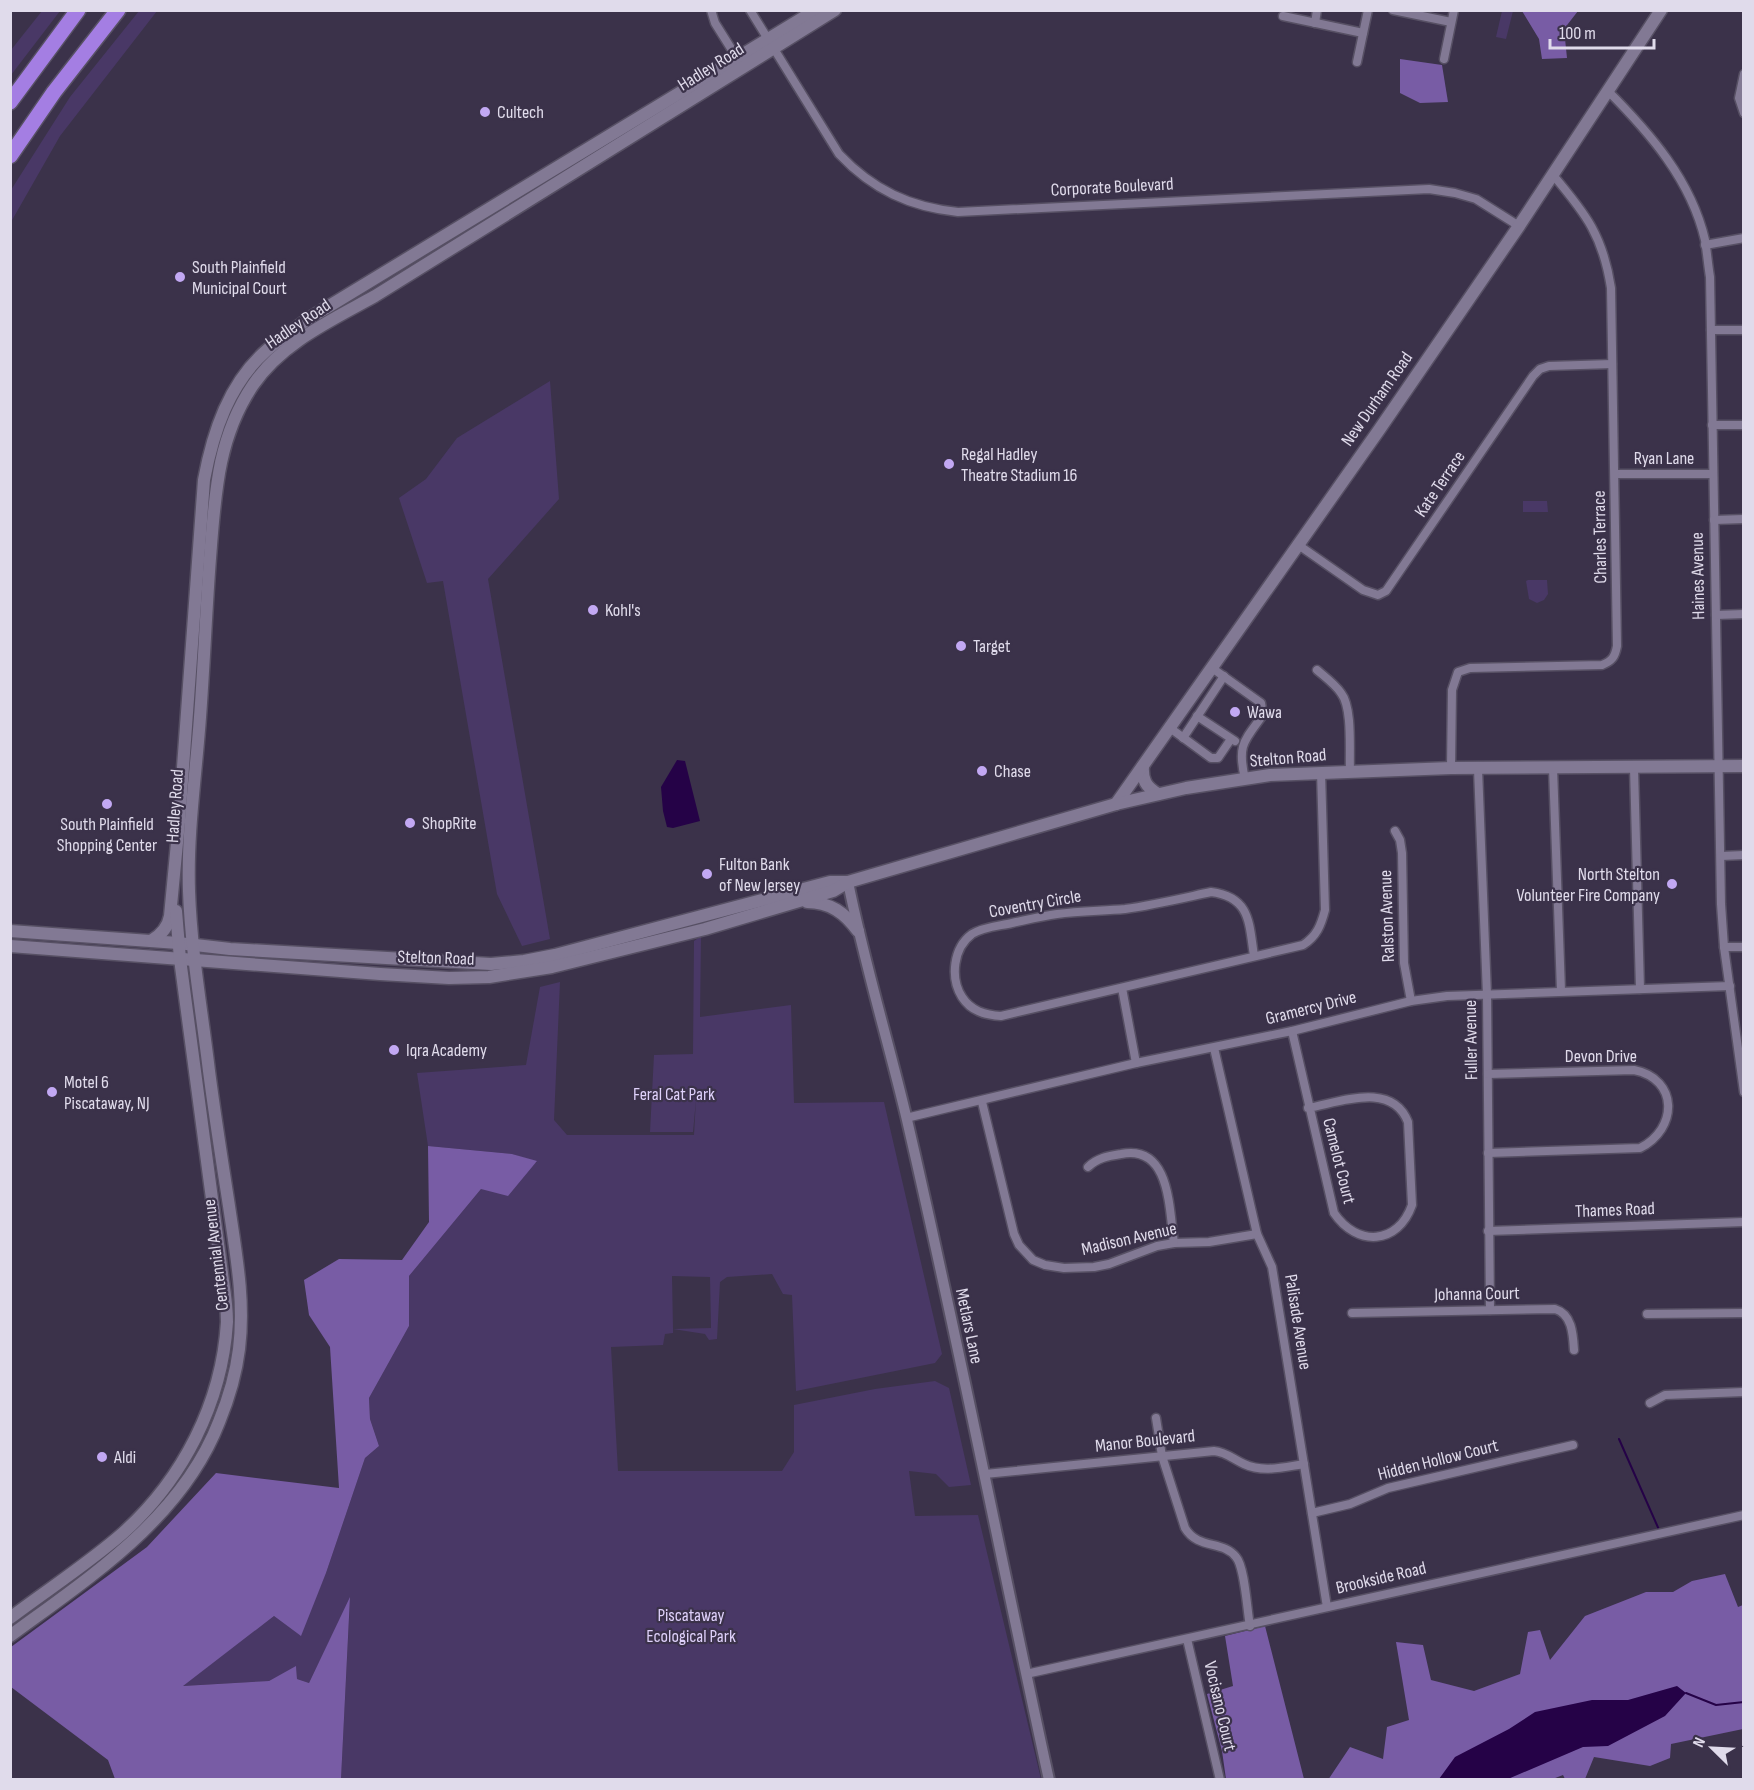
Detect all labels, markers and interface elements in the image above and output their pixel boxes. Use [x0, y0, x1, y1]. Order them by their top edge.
scale bar [1550, 12, 1654, 50]
text: 100 m [1559, 23, 1596, 44]
street label: Hadley Road [674, 39, 748, 95]
place label: Cultech [497, 102, 544, 123]
marker: Cultech [478, 105, 492, 119]
street label: Corporate Boulevard [1050, 173, 1174, 201]
place label: South Plainfield Municipal Court [192, 257, 287, 299]
marker: South Plainfield Municipal Court [173, 270, 187, 284]
street label: Hadley Road [262, 295, 334, 353]
street label: New Durham Road [1337, 348, 1417, 450]
place label: Regal Hadley Theatre Stadium 16 [961, 444, 1078, 486]
street label: Kate Terrace [1410, 447, 1470, 521]
street label: Ryan Lane [1634, 448, 1694, 469]
marker: Regal Hadley Theatre Stadium 16 [942, 457, 956, 471]
street label: Charles Terrace [1589, 490, 1611, 584]
street label: Haines Avenue [1687, 532, 1709, 620]
place label: Kohl's [605, 600, 641, 621]
marker: Kohl's [586, 603, 600, 617]
place label: Target [973, 636, 1011, 657]
marker: Target [954, 639, 968, 653]
place label: Wawa [1247, 702, 1282, 723]
marker: Wawa [1228, 705, 1242, 719]
street label: Stelton Road [1249, 744, 1327, 772]
place label: Chase [994, 761, 1031, 782]
marker: Chase [975, 764, 989, 778]
street label: Hadley Road [162, 768, 188, 844]
marker: South Plainfield Shopping Center [100, 797, 114, 811]
place label: ShopRite [422, 813, 477, 834]
place label: South Plainfield Shopping Center [57, 814, 157, 856]
marker: ShopRite [403, 816, 417, 830]
place label: Fulton Bank of New Jersey [719, 854, 800, 896]
place label: North Stelton Volunteer Fire Company [1516, 864, 1660, 906]
marker: Fulton Bank of New Jersey [700, 867, 714, 881]
street label: Ralston Avenue [1375, 870, 1399, 962]
marker: North Stelton Volunteer Fire Company [1665, 877, 1679, 891]
street label: Coventry Circle [987, 886, 1083, 922]
street label: Stelton Road [397, 946, 475, 970]
street label: Gramercy Drive [1263, 987, 1359, 1029]
street label: Fuller Avenue [1460, 1000, 1482, 1080]
place label: Iqra Academy [406, 1040, 487, 1061]
marker: Iqra Academy [387, 1043, 401, 1057]
street label: Devon Drive [1565, 1046, 1637, 1067]
place label: Motel 6 Piscataway, NJ [64, 1072, 150, 1114]
park label: Feral Cat Park [633, 1084, 715, 1105]
marker: Motel 6 Piscataway, NJ [45, 1085, 59, 1099]
street label: Camelot Court [1318, 1116, 1360, 1207]
street label: Centennial Avenue [199, 1198, 233, 1312]
street label: Thames Road [1575, 1198, 1655, 1222]
street label: Madison Avenue [1079, 1218, 1179, 1260]
street label: Palisade Avenue [1280, 1273, 1316, 1371]
street label: Johanna Court [1433, 1283, 1520, 1305]
street label: Metlars Lane [951, 1286, 987, 1366]
street label: Manor Boulevard [1094, 1425, 1196, 1457]
street label: Hidden Hollow Court [1376, 1435, 1501, 1485]
place label: Aldi [113, 1447, 136, 1468]
marker: Aldi [95, 1450, 109, 1464]
street label: Brookside Road [1334, 1557, 1428, 1599]
park label: Piscataway Ecological Park [646, 1605, 736, 1647]
street label: Vocisano Court [1199, 1659, 1241, 1753]
north arrow [1682, 1718, 1742, 1778]
text: N [1689, 1735, 1710, 1750]

